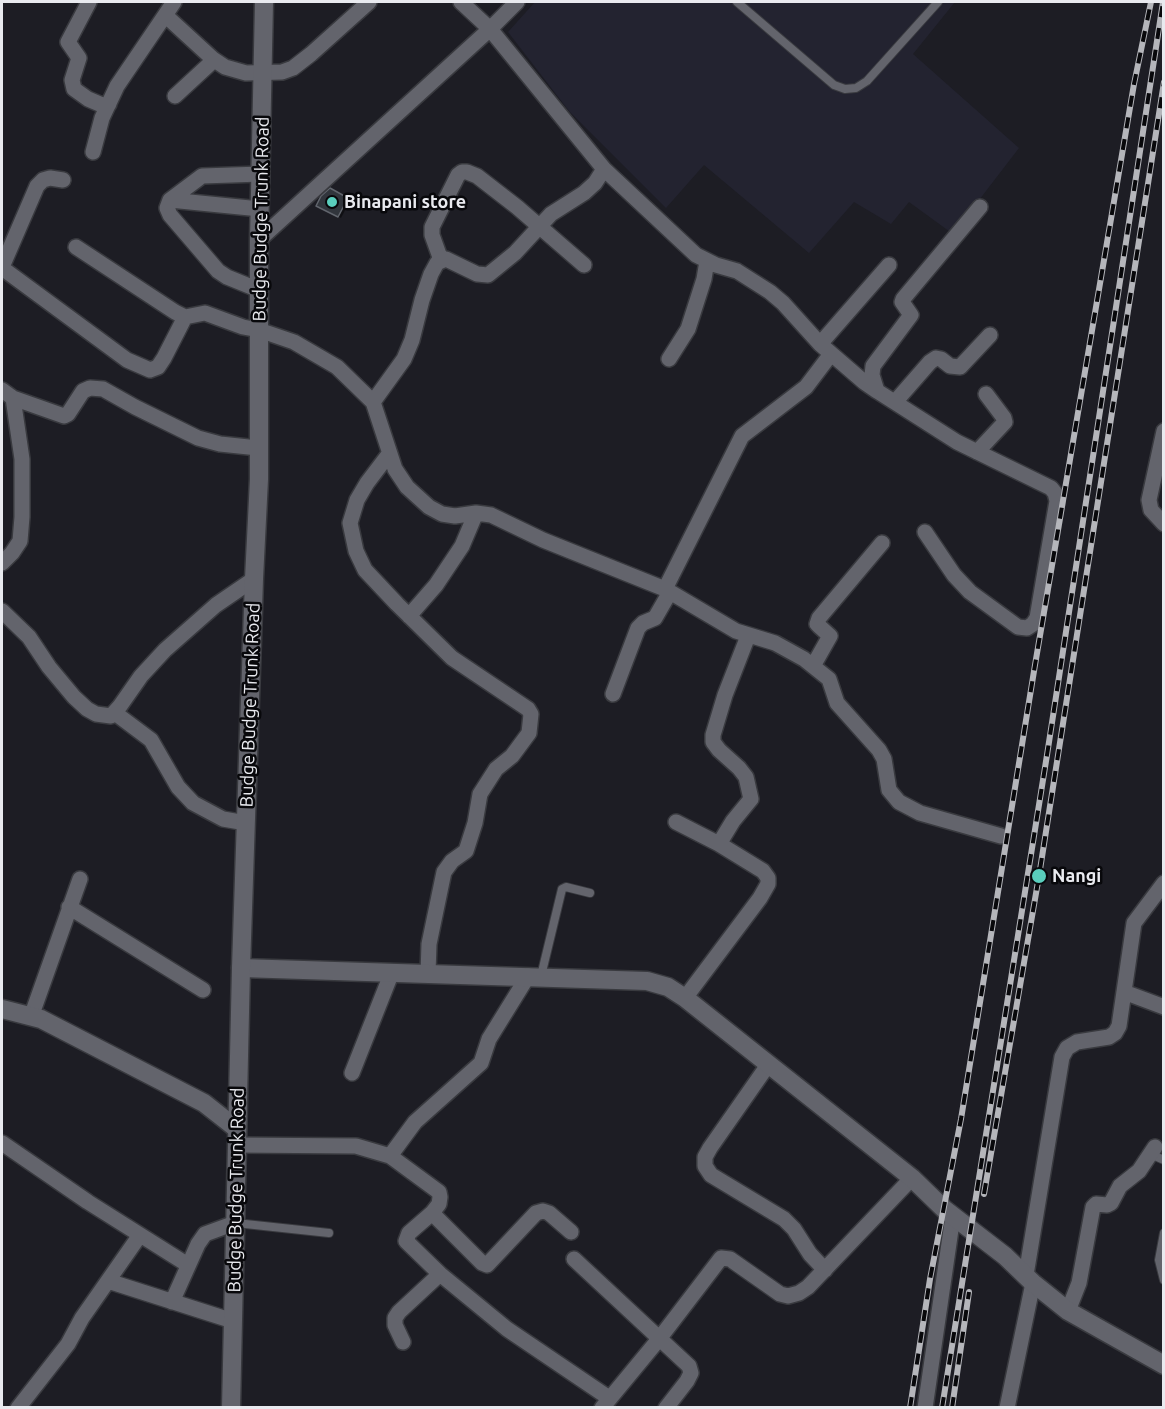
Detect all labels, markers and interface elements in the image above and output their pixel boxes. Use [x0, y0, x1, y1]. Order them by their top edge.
street label: Budge Budge Trunk Road [248, 116, 274, 322]
place label: Binapani store [344, 191, 466, 213]
marker: Binapani store [325, 195, 339, 209]
street label: Budge Budge Trunk Road [236, 602, 264, 808]
place label: Nangi [1052, 865, 1101, 887]
marker: Nangi [1030, 867, 1048, 885]
street label: Budge Budge Trunk Road [223, 1087, 249, 1293]

